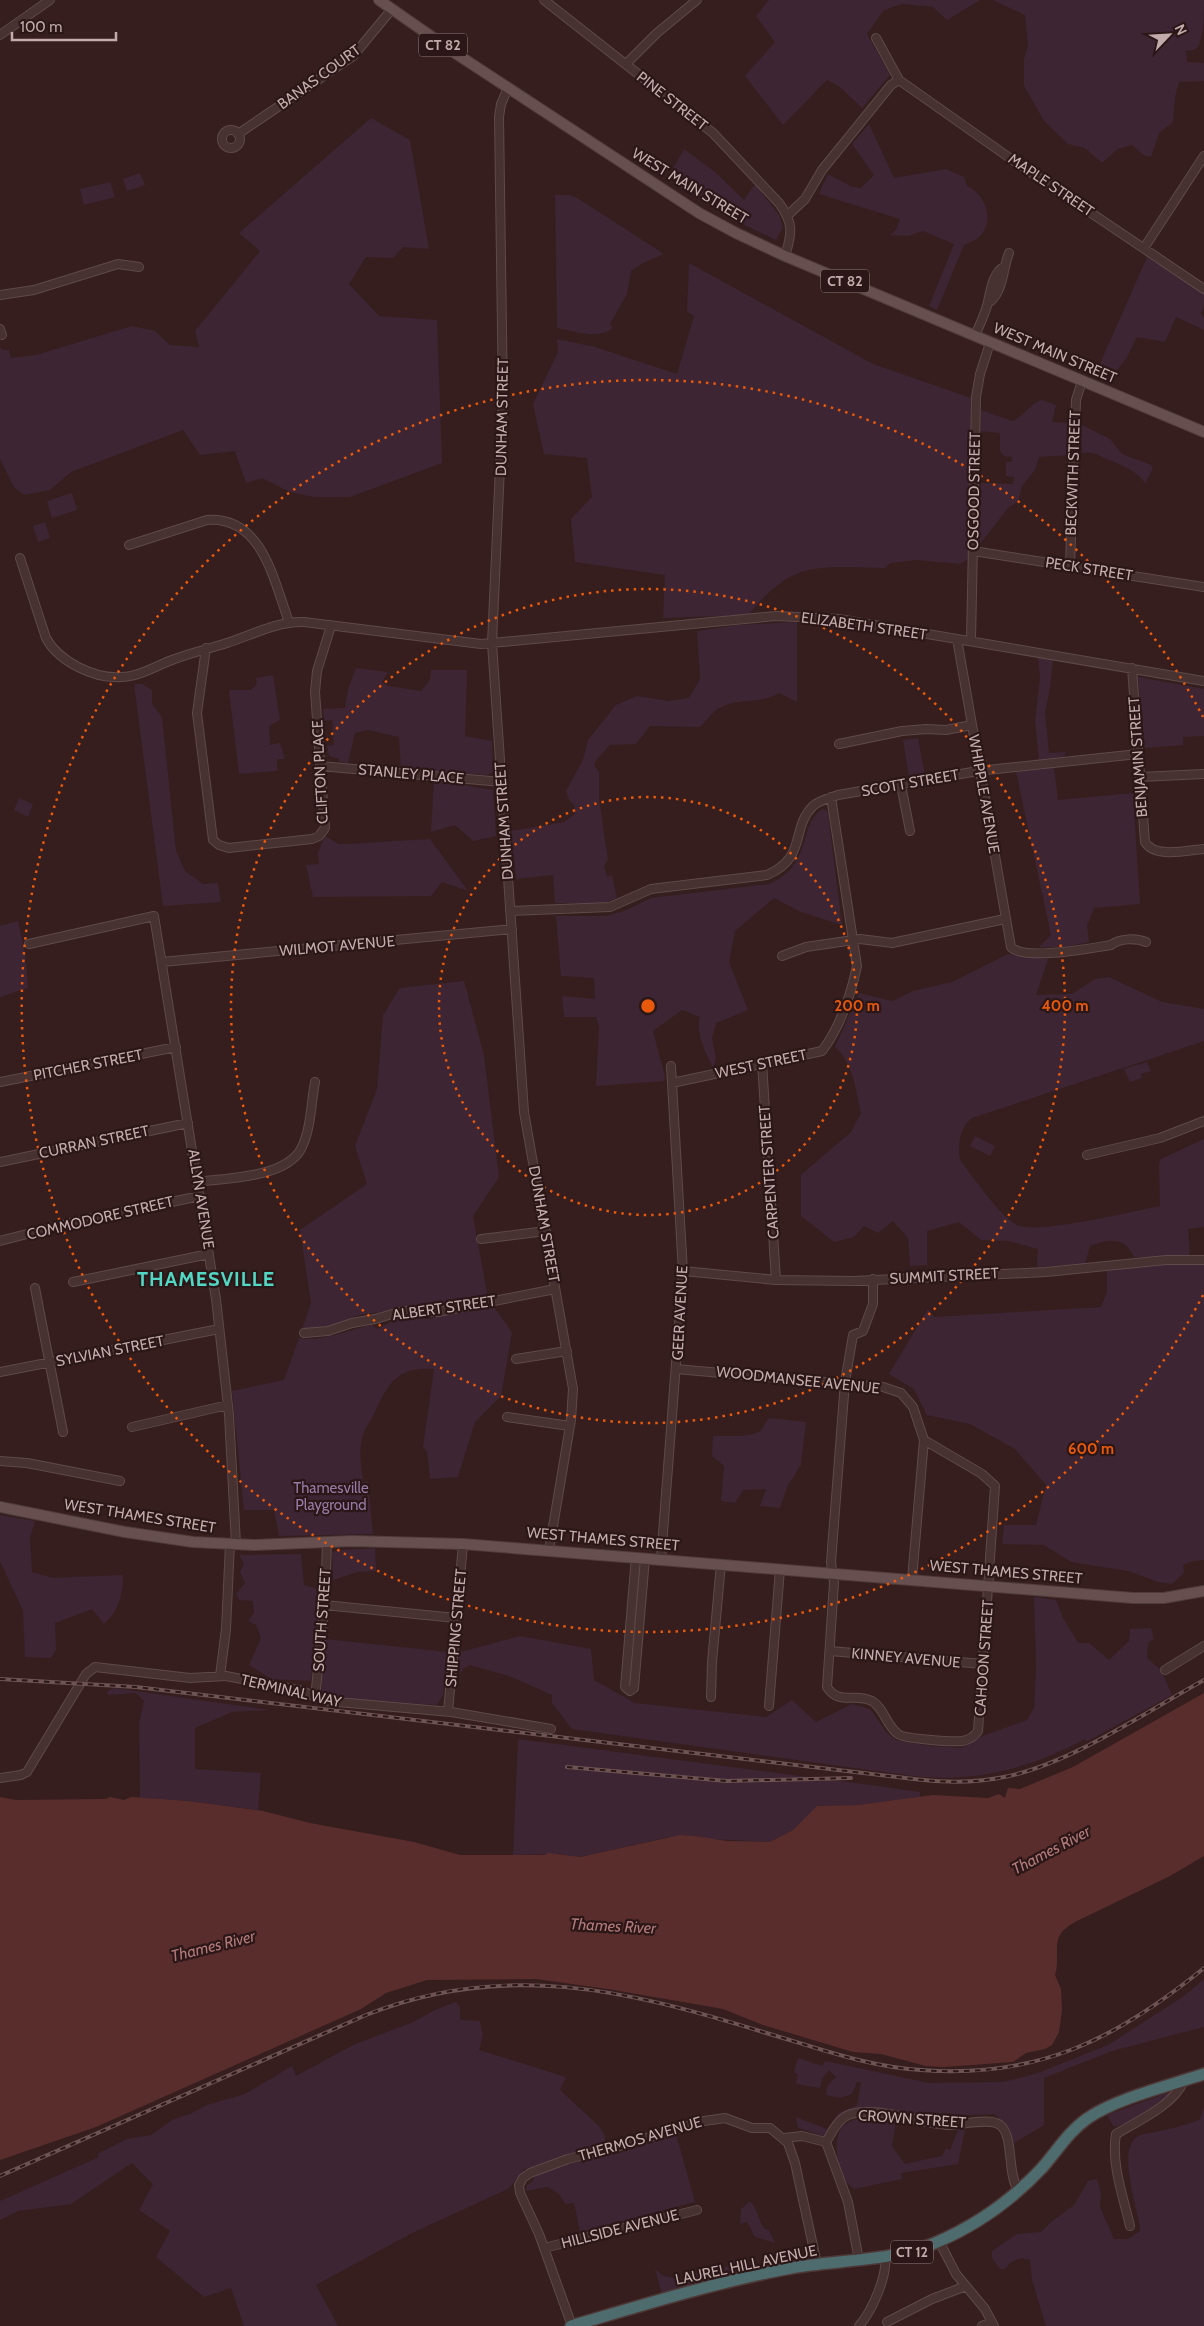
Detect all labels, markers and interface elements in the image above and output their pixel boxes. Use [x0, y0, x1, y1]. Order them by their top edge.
scale bar [12, 10, 116, 42]
north arrow [1144, 10, 1194, 60]
text: 100 m [20, 18, 62, 36]
text: N [1171, 21, 1191, 38]
road number: CT 82 [419, 34, 467, 56]
street label: BANAS COURT [274, 41, 364, 113]
street label: PINE STREET [633, 68, 711, 134]
street label: WEST MAIN STREET [629, 144, 751, 228]
street label: MAPLE STREET [1005, 150, 1097, 220]
road number: CT 82 [821, 270, 869, 292]
street label: WEST MAIN STREET [991, 319, 1119, 387]
street label: DUNHAM STREET [492, 358, 512, 476]
street label: BECKWITH STREET [1062, 410, 1084, 536]
street label: OSGOOD STREET [964, 432, 984, 550]
street label: PECK STREET [1044, 553, 1134, 585]
street label: ELIZABETH STREET [800, 608, 928, 644]
street label: BENJAMIN STREET [1125, 696, 1151, 818]
street label: CLIFTON PLACE [308, 719, 332, 825]
street label: WHIPPLE AVENUE [965, 733, 1003, 855]
street label: STANLEY PLACE [357, 760, 465, 788]
street label: DUNHAM STREET [491, 761, 517, 881]
street label: SCOTT STREET [860, 766, 960, 800]
street label: WILMOT AVENUE [278, 932, 396, 960]
centre of rings [639, 997, 657, 1015]
text: 200 m [834, 997, 880, 1015]
text: 400 m [1042, 997, 1088, 1015]
street label: PITCHER STREET [32, 1046, 144, 1084]
street label: WEST STREET [714, 1046, 808, 1082]
street label: CARPENTER STREET [755, 1104, 783, 1240]
street label: CURRAN STREET [37, 1122, 151, 1162]
street label: ALLYN AVENUE [184, 1148, 218, 1250]
street label: DUNHAM STREET [525, 1164, 563, 1284]
street label: COMMODORE STREET [25, 1192, 175, 1244]
street label: SUMMIT STREET [889, 1264, 999, 1288]
street label: GEER AVENUE [669, 1265, 691, 1361]
district label: THAMESVILLE [137, 1267, 275, 1291]
street label: ALBERT STREET [391, 1292, 497, 1324]
street label: SYLVIAN STREET [54, 1332, 166, 1370]
street label: WOODMANSEE AVENUE [715, 1362, 881, 1398]
text: 600 m [1068, 1440, 1114, 1458]
park label: Thamesville Playground [293, 1479, 369, 1514]
street label: WEST THAMES STREET [63, 1495, 217, 1537]
street label: WEST THAMES STREET [526, 1523, 680, 1555]
street label: WEST THAMES STREET [929, 1556, 1083, 1588]
street label: SOUTH STREET [309, 1568, 335, 1672]
street label: SHIPPING STREET [442, 1568, 470, 1688]
street label: CAHOON STREET [971, 1599, 997, 1717]
street label: KINNEY AVENUE [851, 1644, 961, 1672]
street label: TERMINAL WAY [239, 1671, 343, 1711]
water label: Thames River [1008, 1821, 1094, 1879]
water label: Thames River [569, 1914, 658, 1938]
water label: Thames River [169, 1926, 258, 1966]
street label: CROWN STREET [857, 2106, 967, 2132]
street label: THERMOS AVENUE [576, 2113, 704, 2165]
street label: HILLSIDE AVENUE [559, 2206, 681, 2252]
road number: CT 12 [891, 2240, 933, 2264]
street label: LAUREL HILL AVENUE [674, 2241, 818, 2289]

